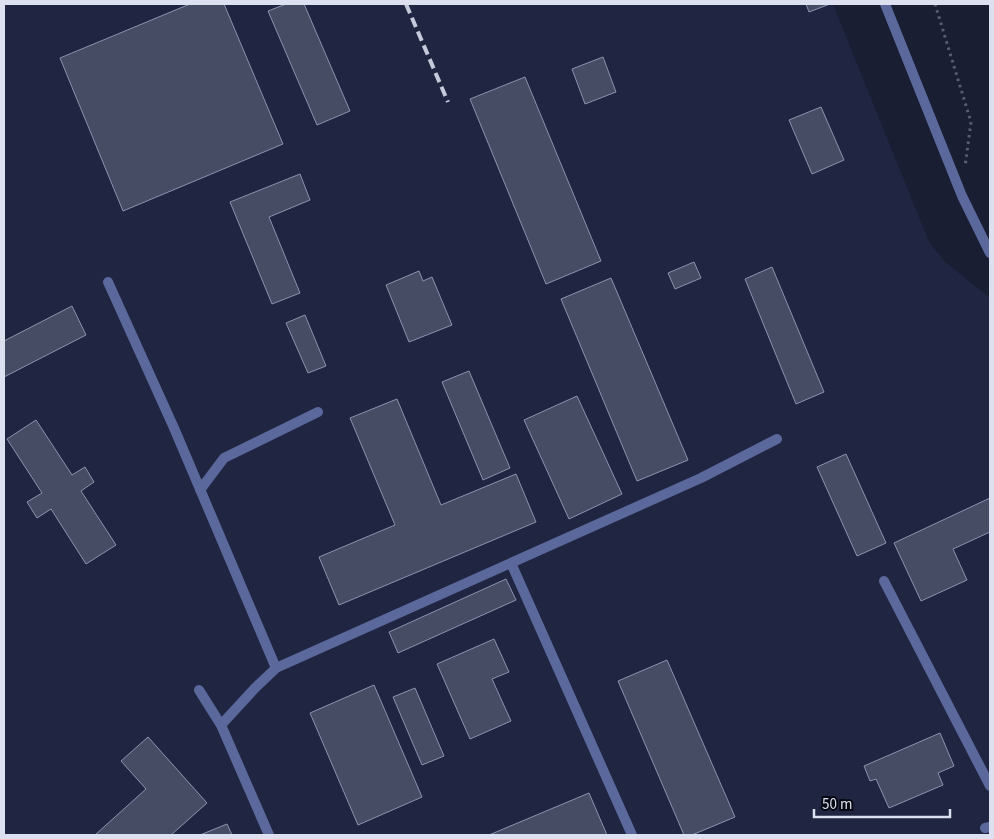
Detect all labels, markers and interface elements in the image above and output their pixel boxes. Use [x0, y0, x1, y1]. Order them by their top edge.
scale bar [814, 786, 950, 818]
text: 50 m [822, 794, 852, 815]

